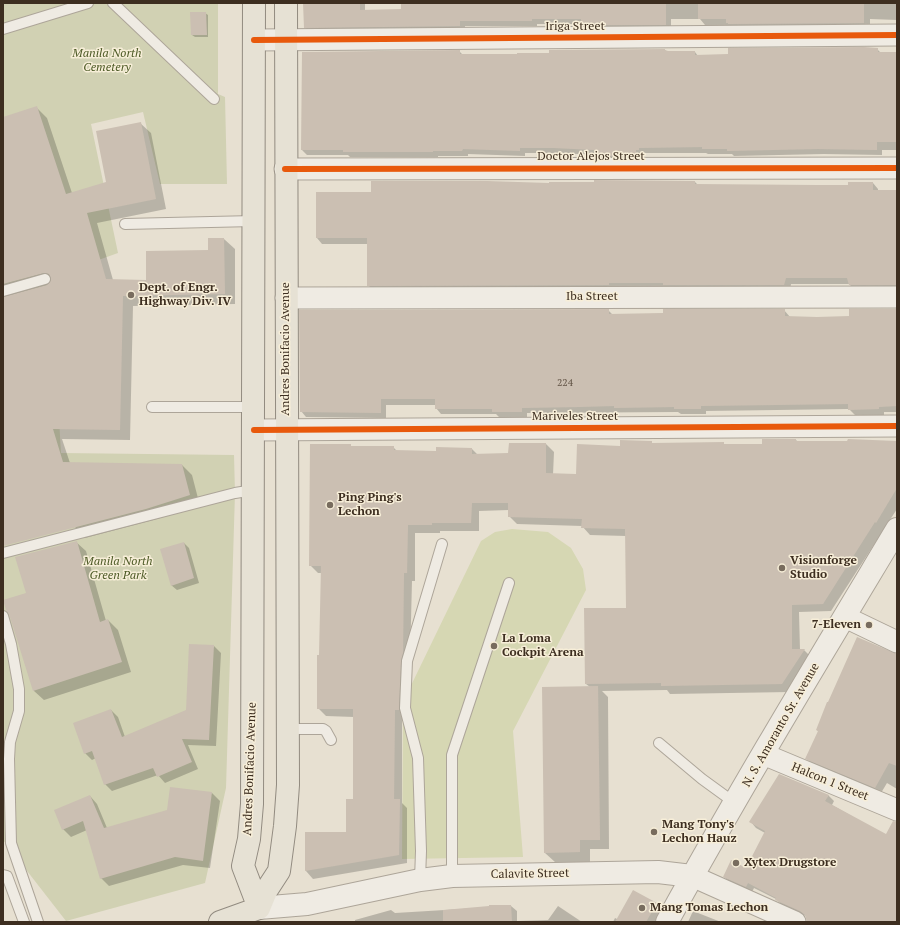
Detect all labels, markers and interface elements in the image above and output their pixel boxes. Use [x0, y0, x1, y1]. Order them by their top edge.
street label: Iriga Street [545, 20, 605, 34]
park label: Manila North Cemetery [72, 47, 142, 75]
street label: Doctor Alejos Street [537, 150, 645, 164]
place label: Dept. of Engr. Highway Div. IV [139, 281, 231, 309]
street label: Andres Bonifacio Avenue [279, 282, 293, 416]
marker: Dept. of Engr. Highway Div. IV [126, 290, 136, 300]
street label: Iba Street [566, 290, 618, 304]
house number: 224 [557, 377, 573, 389]
street label: Mariveles Street [532, 410, 618, 424]
place label: Ping Ping's Lechon [338, 491, 402, 519]
marker: Ping Ping's Lechon [325, 500, 335, 510]
place label: Visionforge Studio [790, 554, 857, 582]
park label: Manila North Green Park [83, 555, 153, 583]
marker: Visionforge Studio [777, 563, 787, 573]
place label: 7-Eleven [812, 618, 861, 632]
marker: 7-Eleven [864, 620, 874, 630]
place label: La Loma Cockpit Arena [502, 632, 584, 660]
marker: La Loma Cockpit Arena [489, 641, 499, 651]
street label: N. S. Amoranto Sr. Avenue [740, 660, 822, 790]
street label: Andres Bonifacio Avenue [240, 702, 260, 836]
street label: Halcon 1 Street [789, 760, 871, 804]
place label: Mang Tony's Lechon Hauz [662, 818, 737, 846]
marker: Mang Tony's Lechon Hauz [649, 827, 659, 837]
place label: Xytex Drugstore [744, 856, 836, 870]
marker: Xytex Drugstore [731, 858, 741, 868]
street label: Calavite Street [491, 866, 569, 882]
place label: Mang Tomas Lechon [650, 901, 768, 915]
marker: Mang Tomas Lechon [637, 903, 647, 913]

